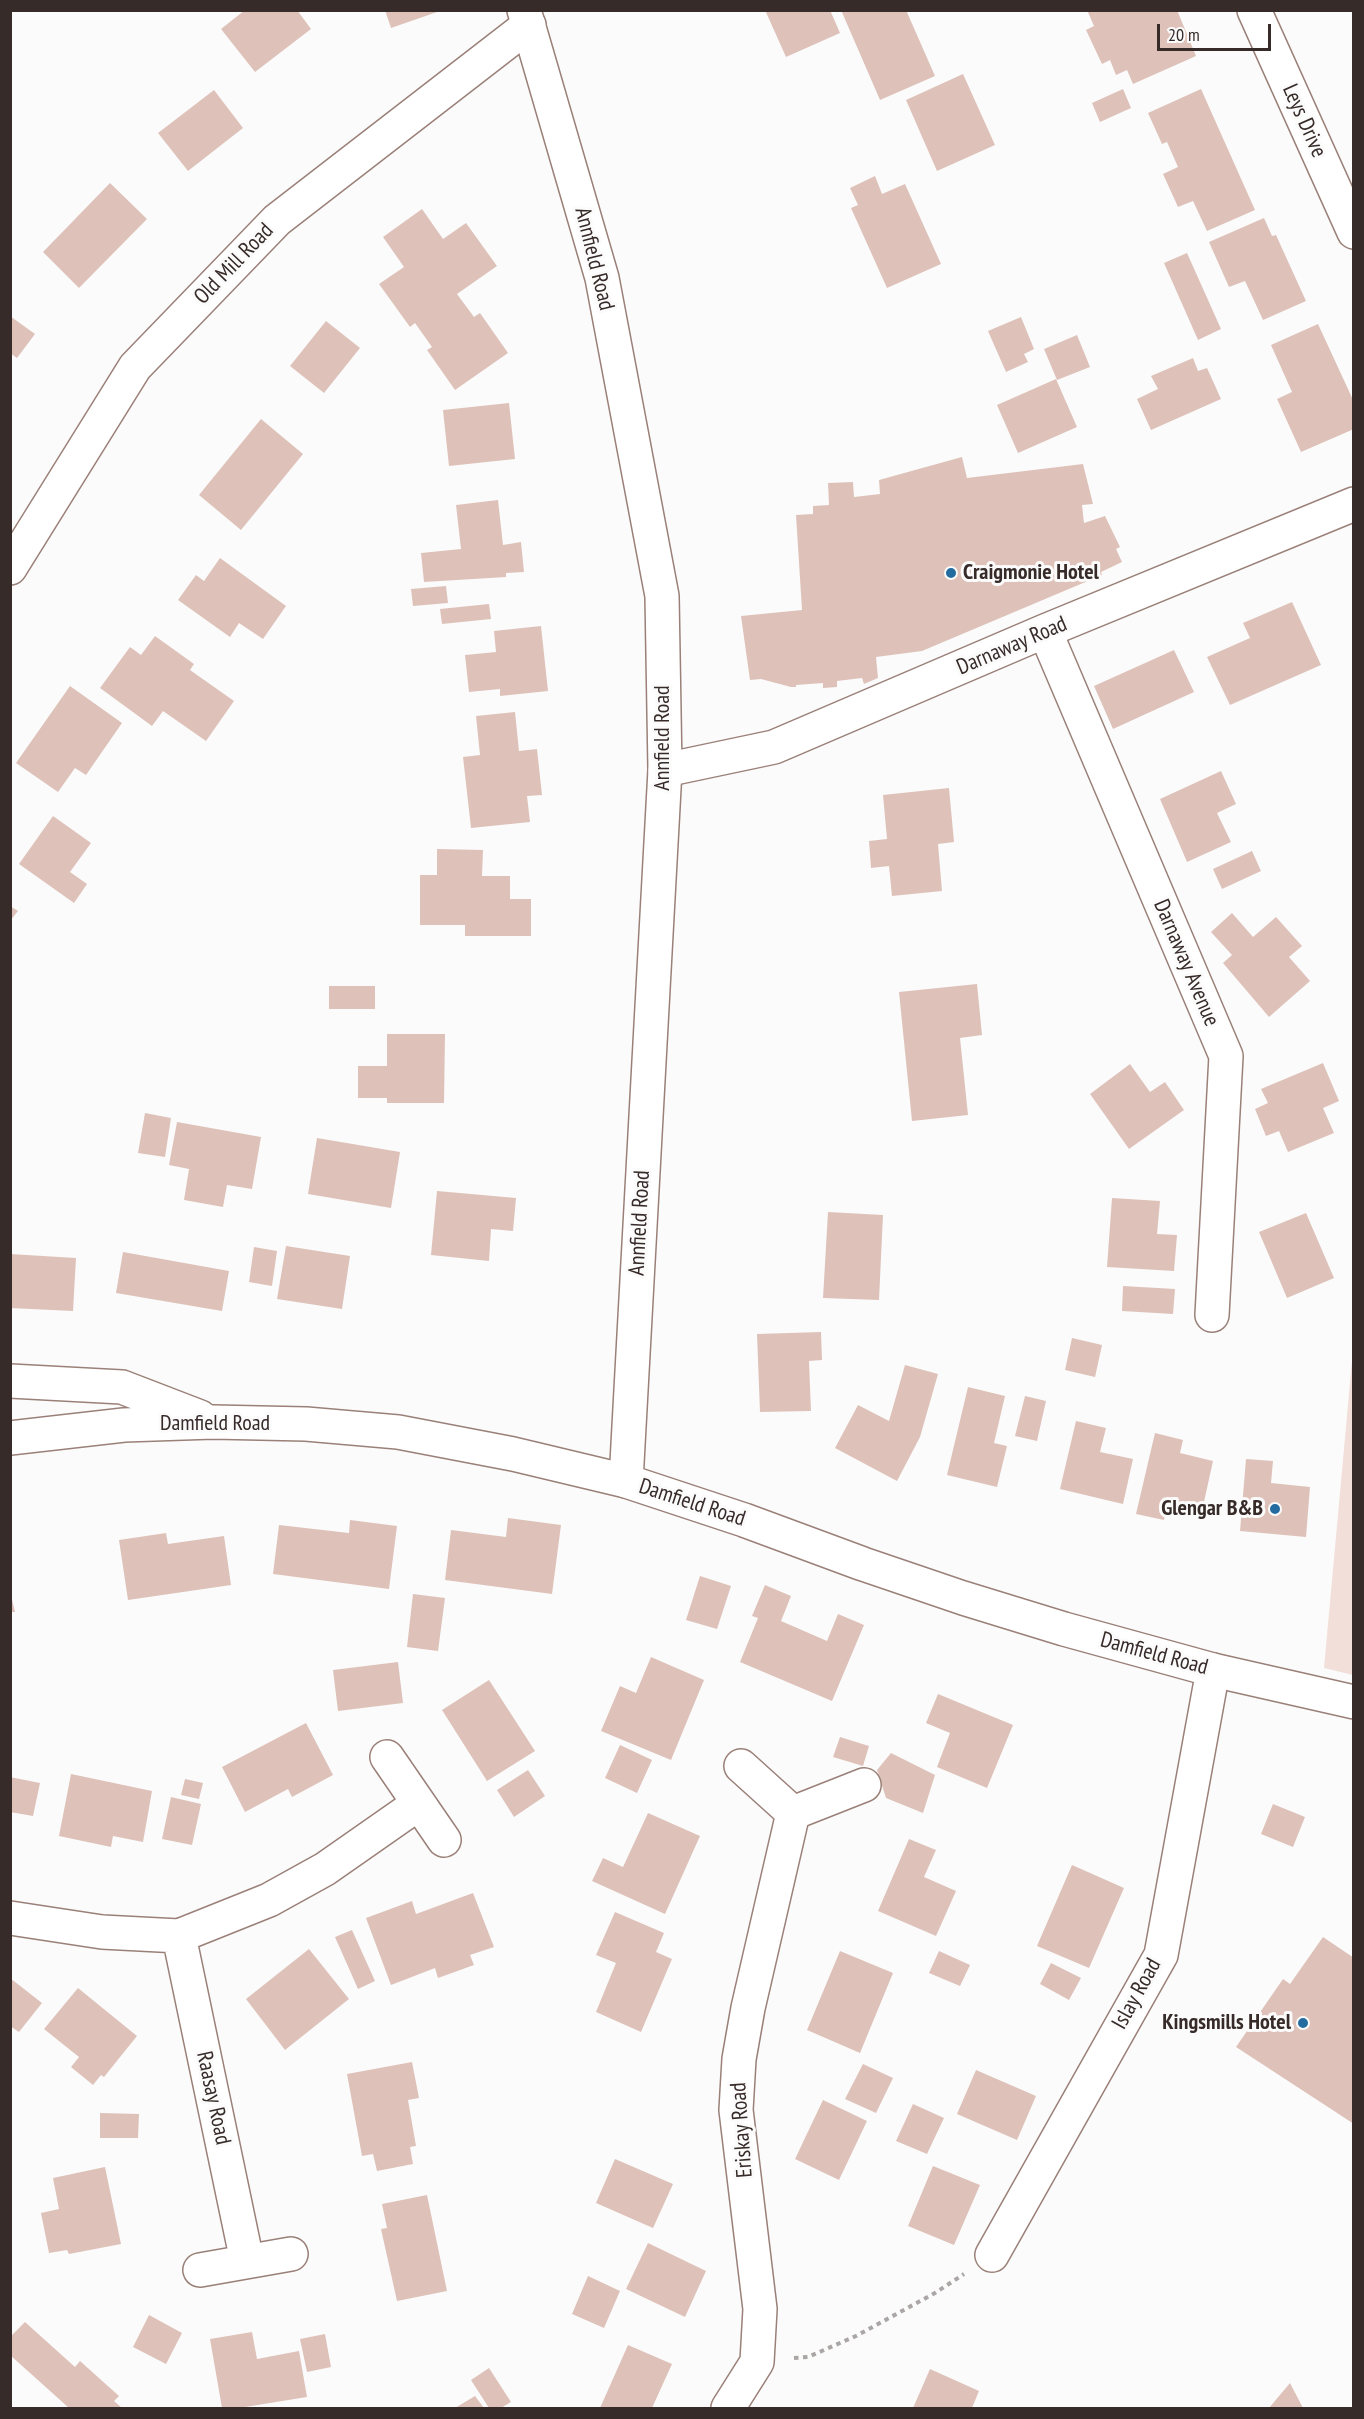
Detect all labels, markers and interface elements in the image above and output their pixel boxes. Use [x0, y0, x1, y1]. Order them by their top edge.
scale bar [1160, 12, 1274, 50]
text: 20 m [1168, 23, 1200, 46]
street label: Leys Drive [1276, 80, 1332, 162]
street label: Annfield Road [568, 205, 620, 313]
street label: Old Mill Road [189, 218, 279, 310]
place label: Craigmonie Hotel [963, 560, 1099, 586]
marker: Craigmonie Hotel [944, 566, 958, 580]
street label: Darnaway Road [953, 611, 1071, 681]
street label: Annfield Road [650, 685, 676, 791]
street label: Darnaway Avenue [1147, 896, 1225, 1030]
street label: Annfield Road [624, 1170, 656, 1276]
street label: Damfield Road [160, 1411, 270, 1437]
street label: Damfield Road [636, 1473, 748, 1533]
place label: Glengar B&B [1161, 1496, 1263, 1522]
marker: Glengar B&B [1268, 1502, 1282, 1516]
street label: Damfield Road [1097, 1627, 1211, 1681]
street label: Islay Road [1107, 1954, 1167, 2034]
place label: Kingsmills Hotel [1162, 2010, 1291, 2036]
marker: Kingsmills Hotel [1296, 2016, 1310, 2030]
street label: Raasay Road [190, 2049, 236, 2147]
street label: Eriskay Road [726, 2081, 758, 2179]

